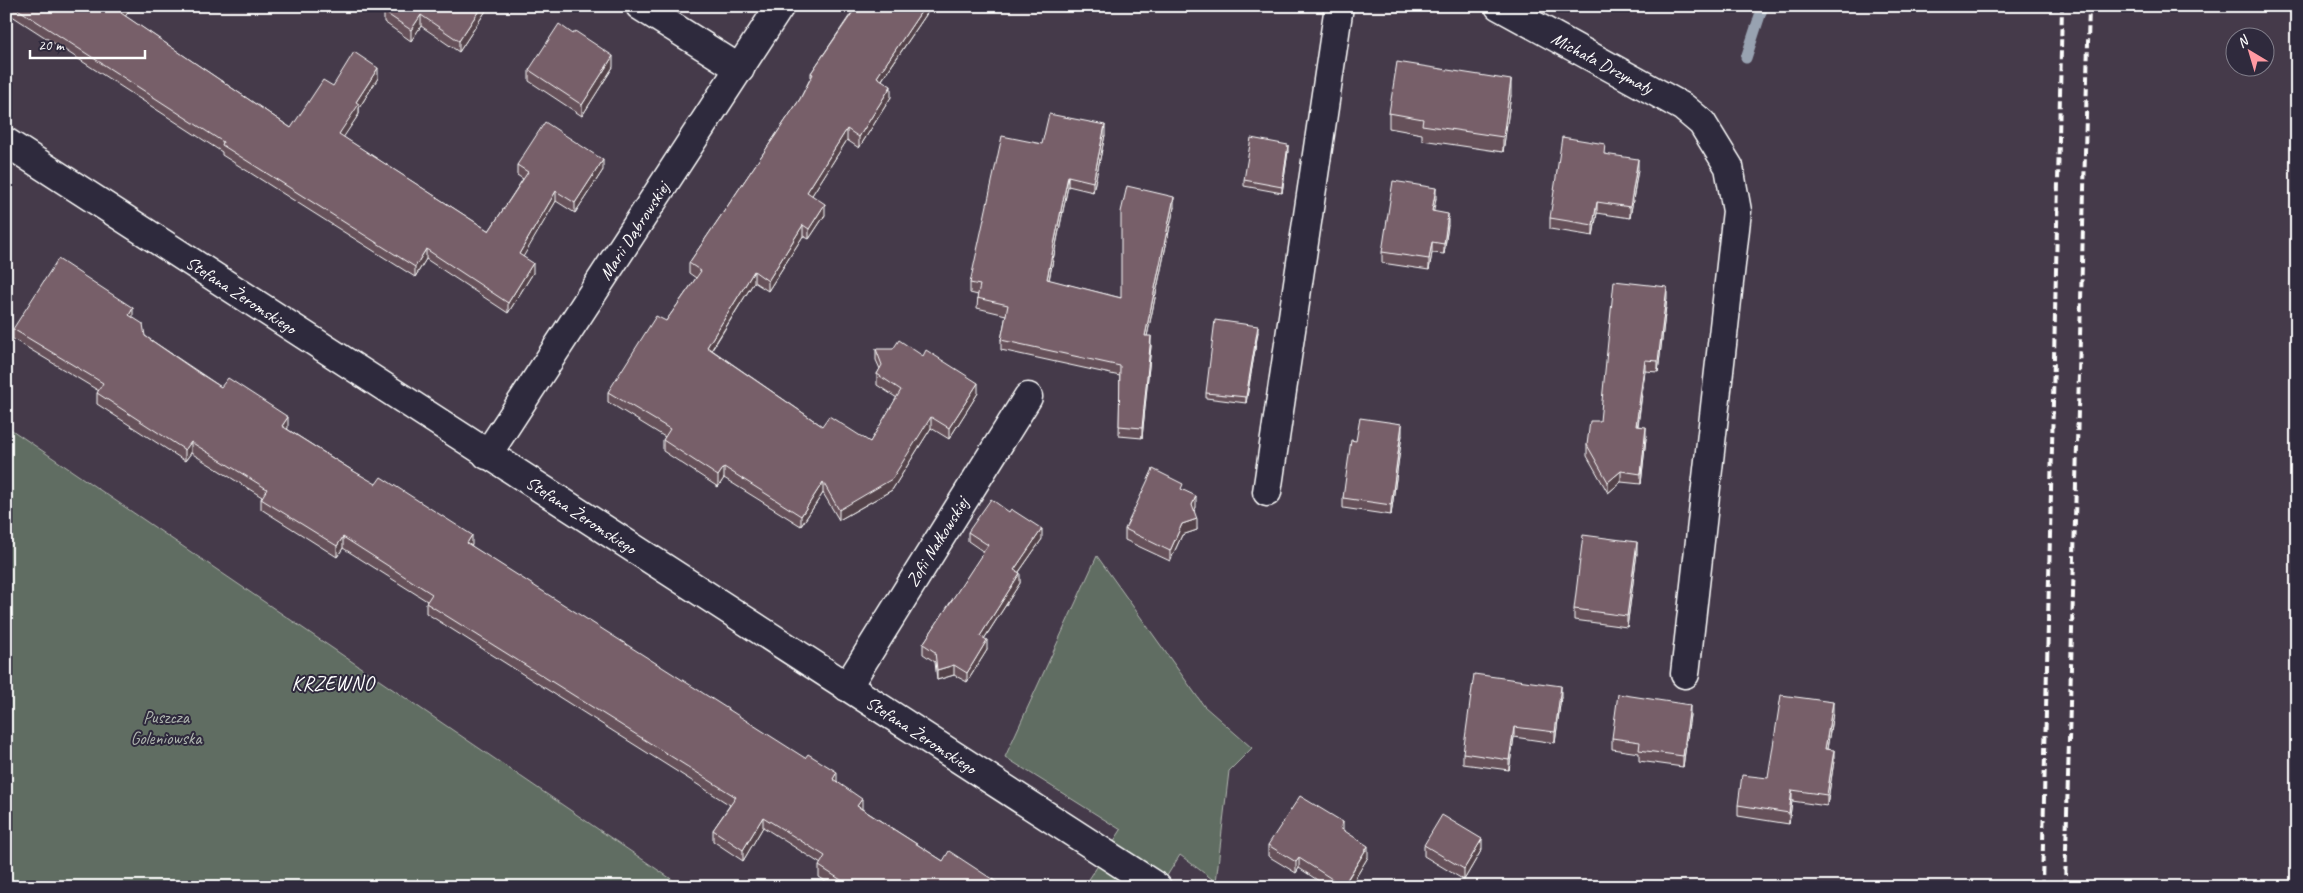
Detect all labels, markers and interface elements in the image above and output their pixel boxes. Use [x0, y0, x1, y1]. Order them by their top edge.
street label: Michała Drzymały [1548, 27, 1658, 100]
scale bar [30, 28, 145, 60]
north arrow [2226, 28, 2276, 78]
text: N [2234, 31, 2253, 52]
text: 20 m [38, 36, 65, 55]
street label: Marii Dąbrowskiej [594, 176, 675, 284]
street label: Stefana Żeromskiego [182, 251, 302, 340]
street label: Stefana Żeromskiego [522, 471, 642, 560]
street label: Zofii Nałkowskiej [901, 491, 974, 591]
district label: KRZEWNO [291, 671, 376, 696]
street label: Stefana Żeromskiego [862, 691, 982, 780]
park label: Puszcza Goleniowska [130, 706, 203, 749]

